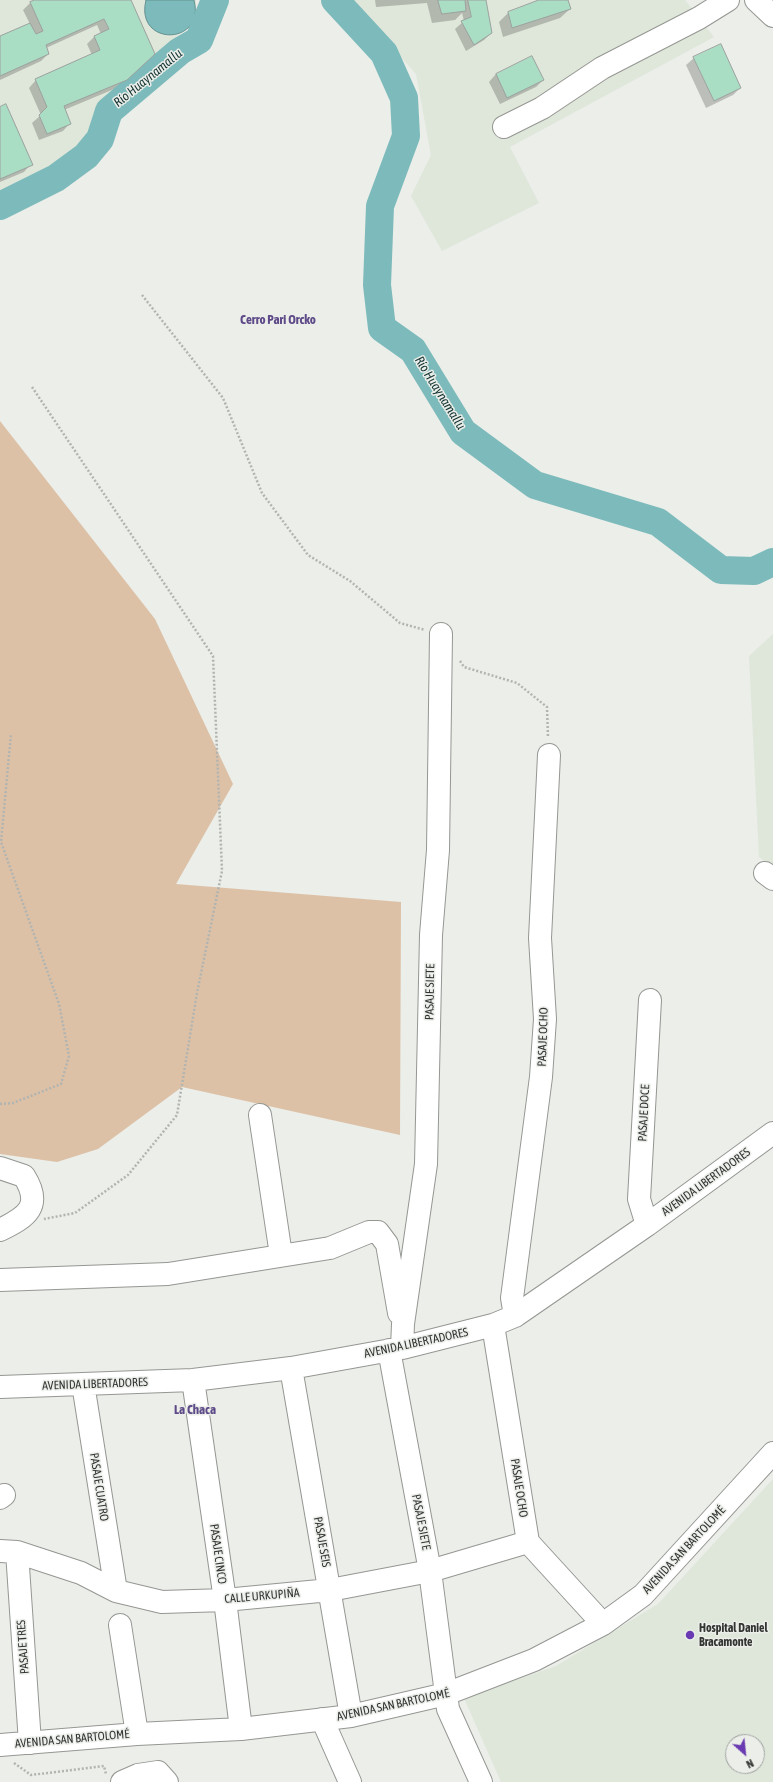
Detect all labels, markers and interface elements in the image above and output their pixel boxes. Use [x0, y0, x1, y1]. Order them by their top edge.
water label: Río Huaynamallu [111, 46, 185, 110]
district label: Cerro Pari Orcko [240, 312, 316, 328]
water label: Río Huaynamallu [411, 353, 469, 433]
street label: PASAJE SIETE [422, 964, 438, 1020]
street label: PASAJE OCHO [535, 1007, 551, 1067]
street label: PASAJE DOCE [635, 1084, 653, 1142]
street label: AVENIDA LIBERTADORES [659, 1145, 753, 1219]
street label: AVENIDA LIBERTADORES [363, 1325, 469, 1361]
street label: AVENIDA LIBERTADORES [42, 1375, 148, 1393]
district label: La Chaca [174, 1402, 216, 1418]
street label: PASAJE CUATRO [87, 1452, 111, 1522]
street label: PASAJE OCHO [507, 1458, 531, 1518]
street label: PASAJE SIETE [409, 1493, 433, 1551]
street label: AVENIDA SAN BARTOLOMÉ [640, 1503, 728, 1597]
street label: PASAJE SEIS [310, 1516, 334, 1568]
street label: PASAJE CINCO [207, 1523, 229, 1585]
street label: CALLE URKUPIÑA [224, 1586, 300, 1606]
street label: PASAJE TRES [14, 1619, 32, 1675]
place label: Hospital Daniel Bracamonte [699, 1621, 768, 1649]
marker: Hospital Daniel Bracamonte [684, 1629, 696, 1641]
street label: AVENIDA SAN BARTOLOMÉ [335, 1686, 451, 1724]
street label: AVENIDA SAN BARTOLOMÉ [14, 1727, 130, 1751]
north arrow [725, 1734, 765, 1774]
text: N [744, 1757, 756, 1771]

